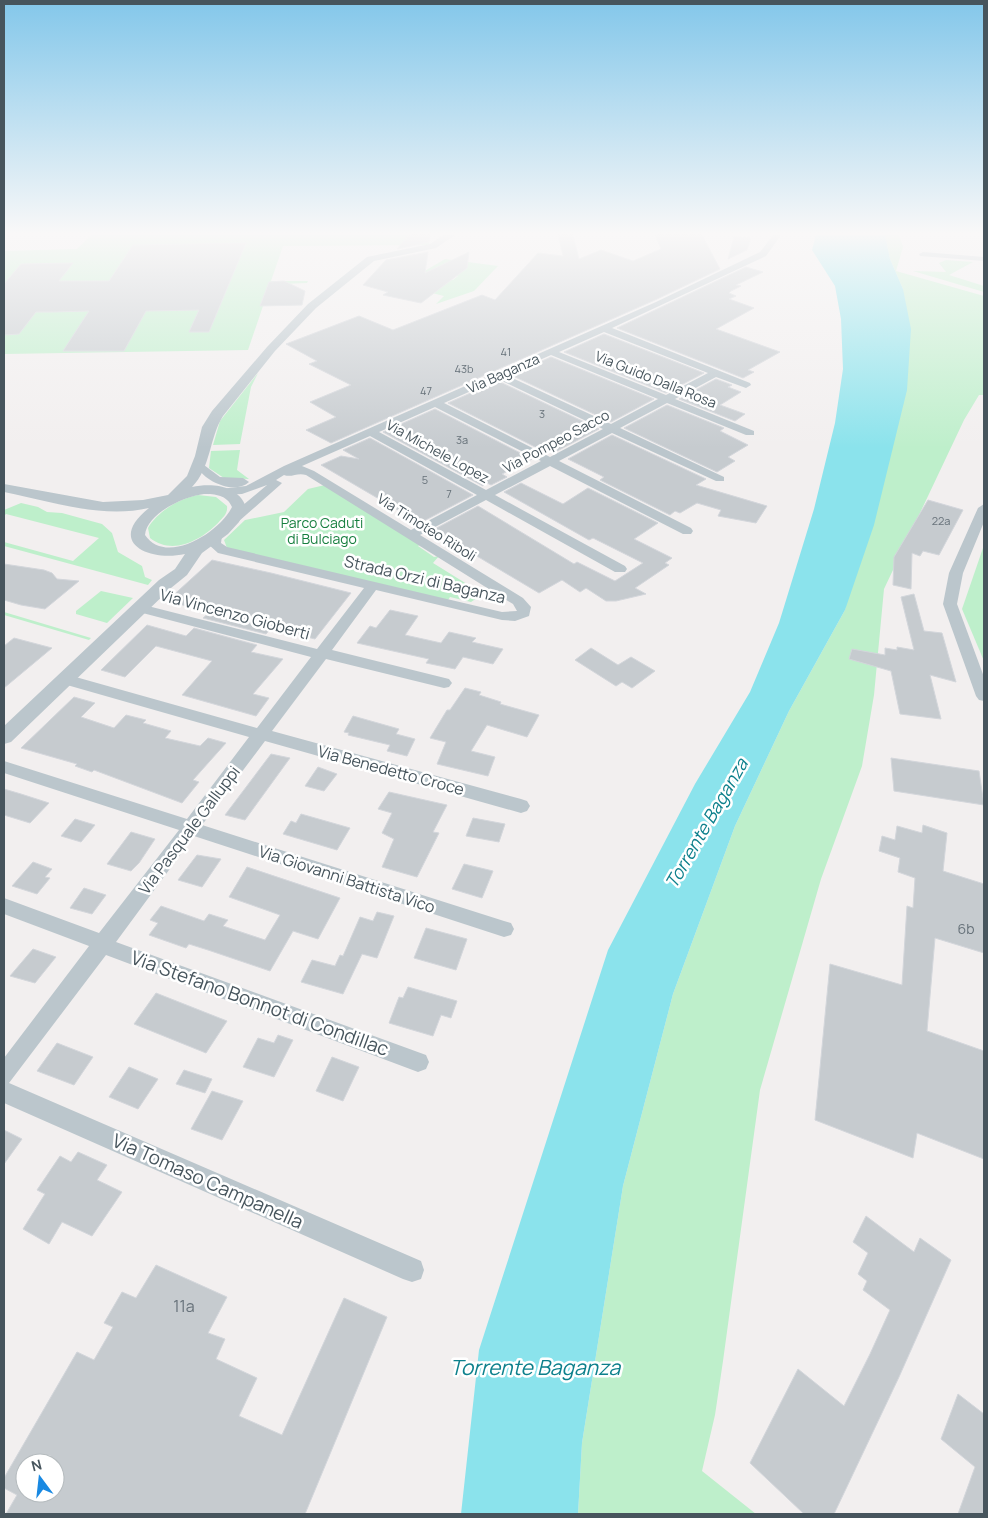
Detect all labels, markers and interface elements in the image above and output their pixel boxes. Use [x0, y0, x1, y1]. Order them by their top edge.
house number: 41 [501, 344, 511, 359]
street label: Via Guido Dalla Rosa [592, 346, 720, 412]
street label: Via Baganza [464, 349, 542, 397]
house number: 43b [454, 361, 474, 376]
house number: 47 [420, 383, 432, 398]
street label: Via Pompeo Sacco [499, 405, 613, 477]
house number: 3 [539, 406, 545, 421]
street label: Via Michele Lopez [383, 415, 493, 487]
house number: 3a [456, 432, 468, 447]
house number: 5 [422, 472, 428, 487]
house number: 7 [446, 486, 452, 501]
street label: Via Timoteo Riboli [374, 489, 480, 565]
park label: Parco Caduti di Bulciago [281, 513, 363, 548]
house number: 22a [932, 513, 950, 528]
street label: Strada Orzi di Baganza [342, 550, 508, 608]
street label: Via Vincenzo Gioberti [157, 583, 313, 645]
street label: Via Benedetto Croce [315, 740, 467, 800]
water label: Torrente Baganza [659, 753, 753, 892]
street label: Via Pasquale Galluppi [133, 761, 245, 899]
street label: Via Giovanni Battista Vico [256, 840, 438, 918]
house number: 6b [958, 919, 974, 938]
street label: Via Stefano Bonnot di Condillac [128, 944, 392, 1062]
street label: Via Tomaso Campanella [108, 1127, 308, 1235]
house number: 11a [173, 1295, 195, 1317]
water label: Torrente Baganza [450, 1353, 622, 1381]
north arrow [15, 1453, 65, 1503]
text: N [29, 1454, 44, 1475]

